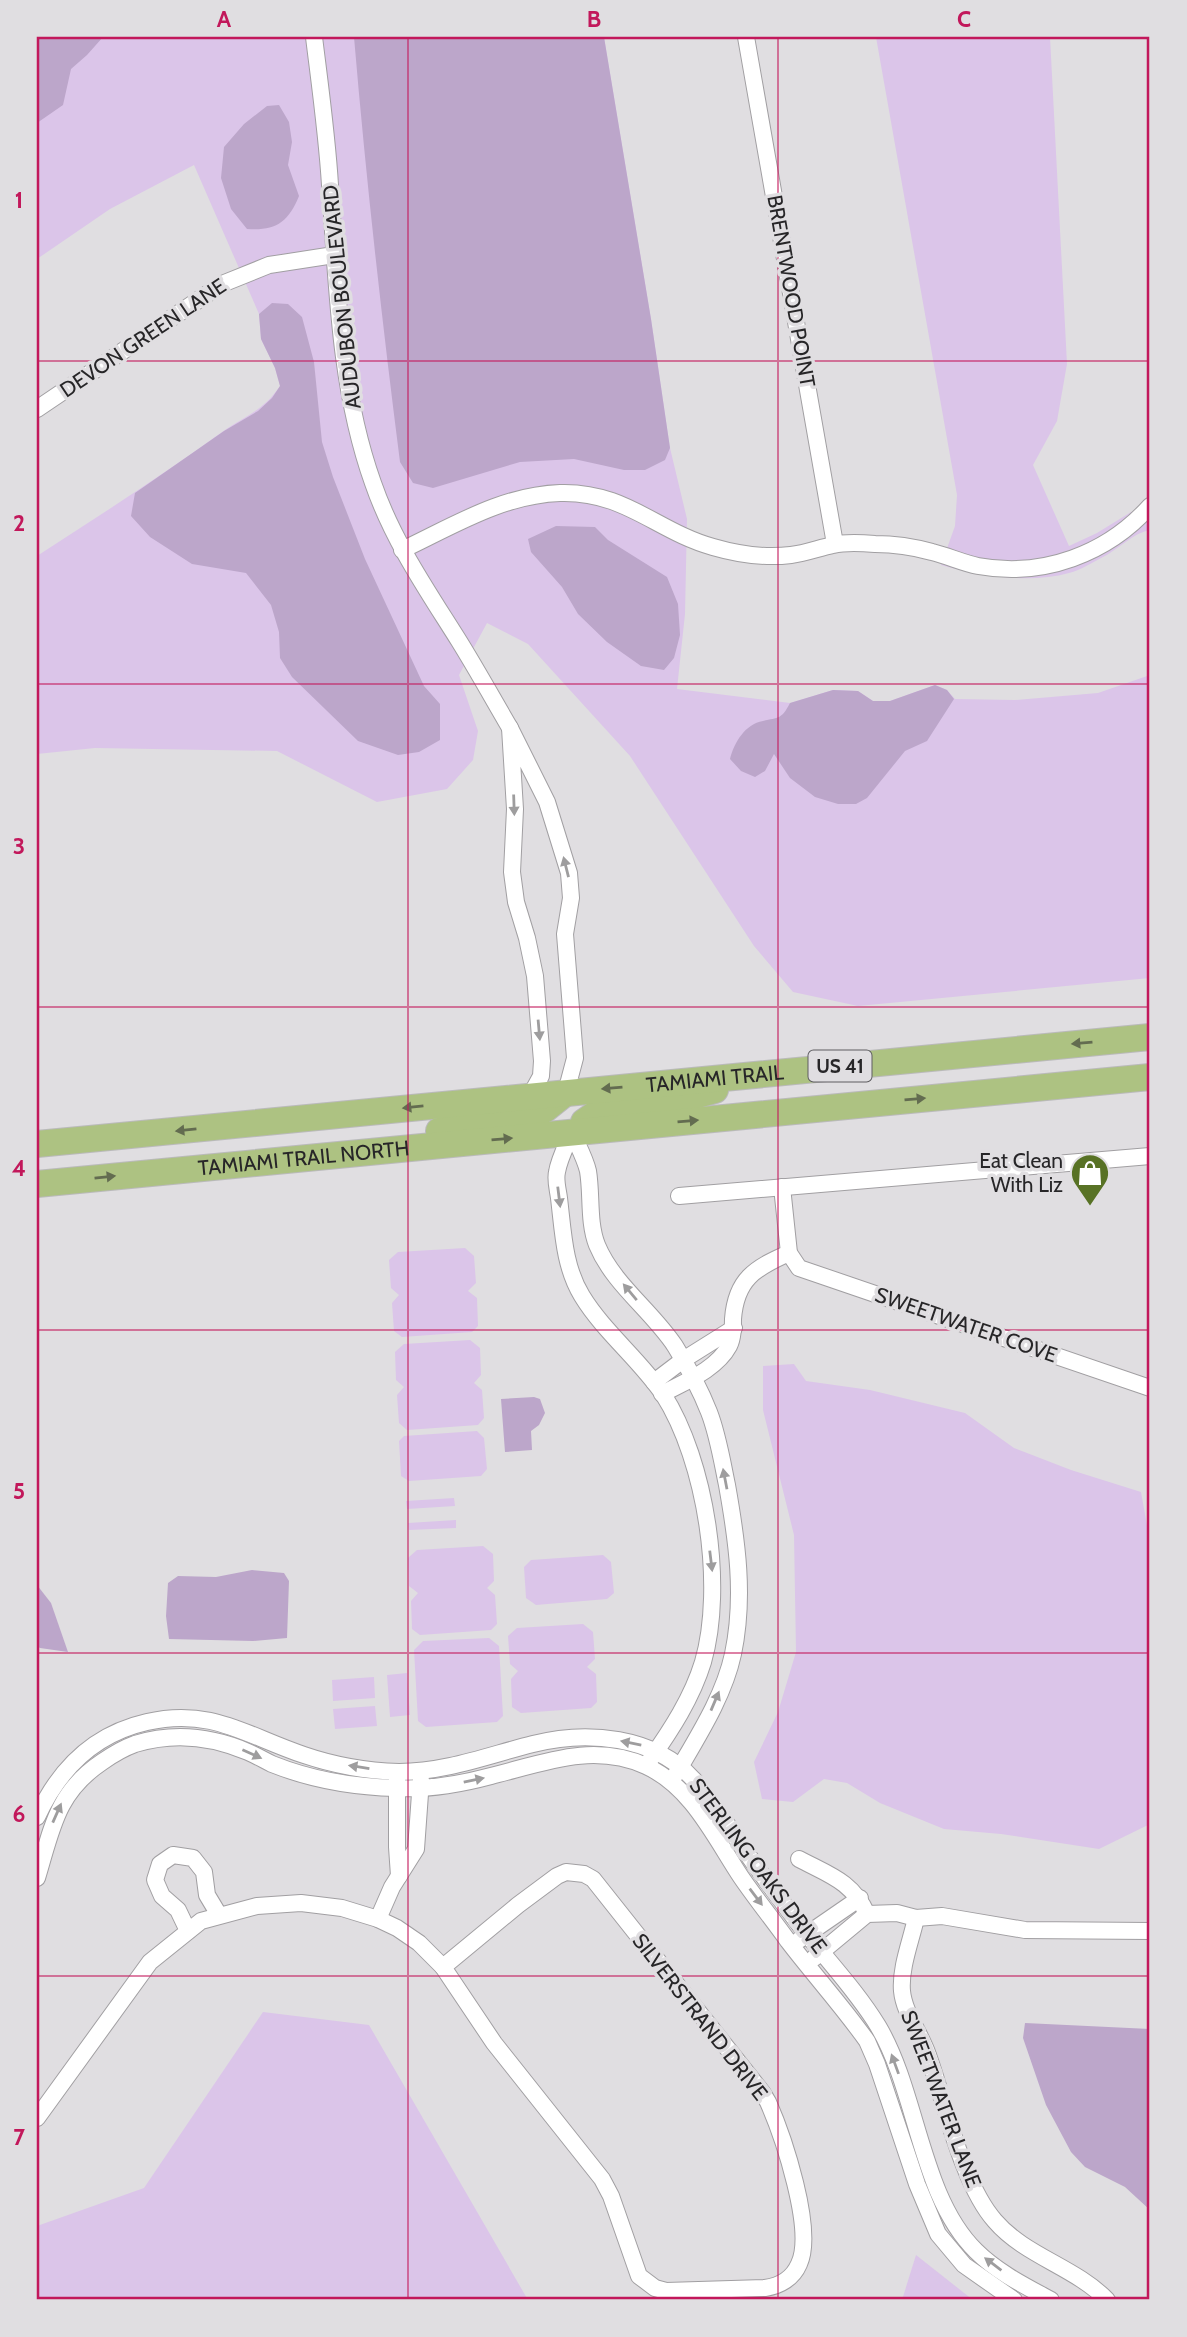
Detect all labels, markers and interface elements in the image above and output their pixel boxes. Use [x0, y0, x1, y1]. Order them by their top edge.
text: A [217, 5, 232, 33]
text: B [587, 5, 601, 33]
text: C [957, 5, 971, 33]
street label: AUDUBON BOULEVARD [317, 184, 366, 410]
text: 1 [15, 186, 23, 214]
street label: BRENTWOOD POINT [762, 193, 821, 389]
street label: DEVON GREEN LANE [55, 273, 230, 402]
text: 2 [13, 509, 25, 537]
one-way arrow [509, 795, 520, 817]
text: 3 [13, 832, 25, 860]
one-way arrow [560, 855, 571, 877]
one-way arrow [534, 1019, 545, 1041]
one-way arrow [1071, 1038, 1093, 1049]
road number: US 41 [808, 1050, 872, 1082]
street label: TAMIAMI TRAIL [645, 1059, 785, 1097]
one-way arrow [601, 1082, 623, 1093]
one-way arrow [904, 1093, 926, 1104]
one-way arrow [402, 1102, 424, 1113]
one-way arrow [678, 1115, 700, 1126]
one-way arrow [175, 1124, 197, 1135]
one-way arrow [491, 1133, 513, 1144]
street label: TAMIAMI TRAIL NORTH [197, 1135, 410, 1180]
place label: Eat Clean With Liz [979, 1148, 1063, 1197]
shop icon: Eat Clean With Liz [1069, 1152, 1111, 1207]
text: 4 [12, 1154, 26, 1182]
one-way arrow [94, 1171, 116, 1182]
one-way arrow [554, 1186, 565, 1208]
street label: SWEETWATER COVE [872, 1282, 1060, 1367]
one-way arrow [623, 1283, 638, 1300]
one-way arrow [720, 1468, 731, 1490]
text: 5 [13, 1477, 25, 1505]
one-way arrow [706, 1551, 717, 1573]
one-way arrow [710, 1691, 721, 1712]
one-way arrow [620, 1737, 642, 1748]
one-way arrow [242, 1748, 262, 1760]
one-way arrow [348, 1761, 370, 1772]
street label: STERLING OAKS DRIVE [684, 1773, 832, 1958]
one-way arrow [463, 1774, 485, 1785]
text: 6 [13, 1800, 25, 1828]
one-way arrow [52, 1802, 63, 1823]
one-way arrow [748, 1888, 762, 1906]
street label: SILVERSTRAND DRIVE [628, 1928, 773, 2105]
street label: SWEETWATER LANE [896, 2007, 987, 2191]
one-way arrow [889, 2053, 900, 2074]
text: 7 [13, 2123, 25, 2151]
one-way arrow [984, 2257, 1002, 2272]

